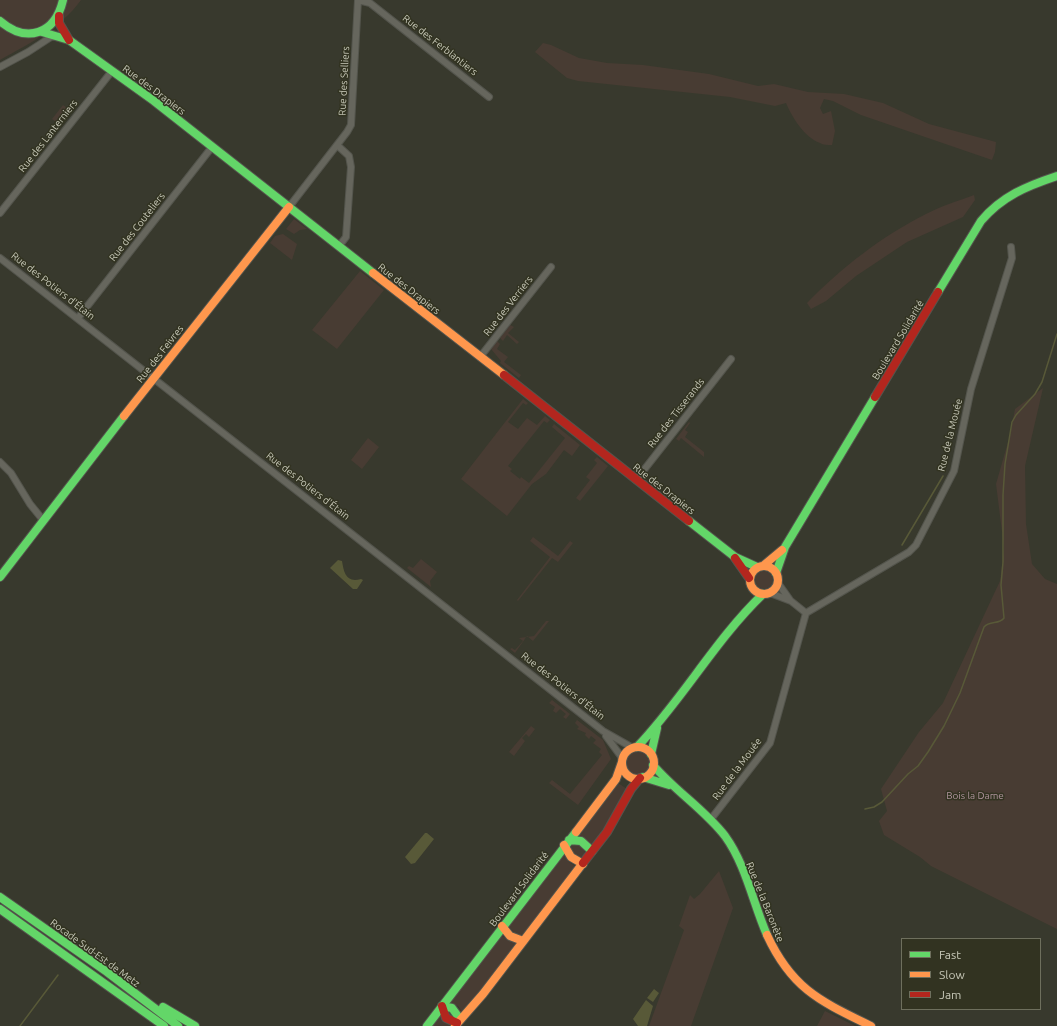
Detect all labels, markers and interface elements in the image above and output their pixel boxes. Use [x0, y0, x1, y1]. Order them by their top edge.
street label: Rue des Ferblantiers [400, 12, 480, 78]
street label: Rue des Selliers [336, 46, 352, 116]
street label: Rue des Drapiers [120, 62, 188, 118]
street label: Rue des Lanterniers [16, 97, 80, 175]
street label: Rue des Couteliers [107, 190, 167, 264]
street label: Rue des Potiers d'Étain [9, 250, 97, 322]
street label: Rue des Drapiers [375, 261, 443, 317]
street label: Rue des Verriers [481, 274, 535, 338]
street label: Boulevard Solidarité [869, 298, 927, 382]
street label: Rue des Feivres [134, 323, 186, 385]
street label: Rue des Tisserands [645, 376, 707, 450]
street label: Rue de la Mouée [935, 397, 965, 473]
street label: Rue des Potiers d'Étain [264, 450, 352, 522]
street label: Rue des Drapiers [630, 461, 698, 517]
street label: Rue des Potiers d'Étain [519, 650, 607, 722]
street label: Rue de la Mouée [710, 736, 764, 802]
park label: Bois la Dame [946, 790, 1004, 802]
street label: Boulevard Solidarité [487, 849, 551, 929]
street label: Rue de la Baronète [743, 860, 787, 944]
street label: Rocade Sud-Est de Metz [48, 916, 142, 990]
legend [901, 938, 1041, 1010]
text: Fast [939, 948, 961, 961]
text: Slow [939, 968, 965, 981]
text: Jam [939, 988, 961, 1001]

